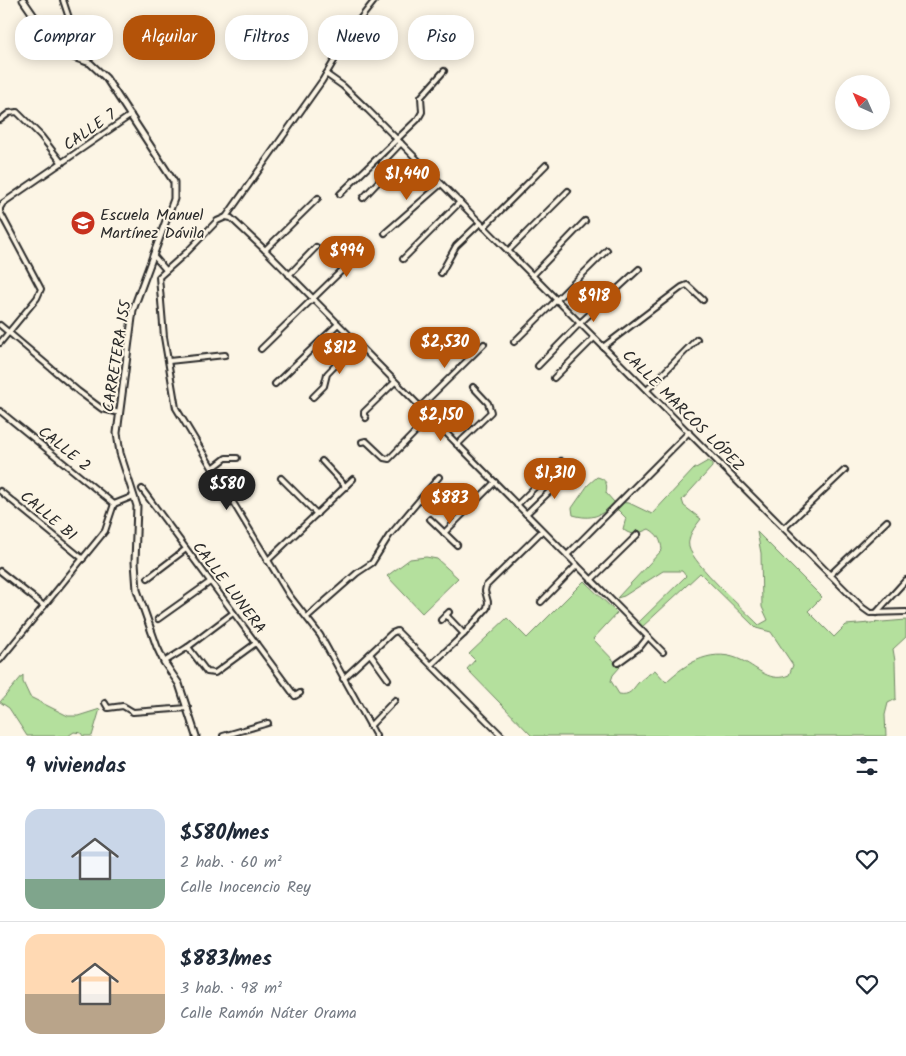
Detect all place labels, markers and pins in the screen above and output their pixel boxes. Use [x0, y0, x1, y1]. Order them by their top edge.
pin: $1,440 [366, 158, 448, 201]
place label: Escuela Manuel Martínez Dávila [100, 203, 204, 246]
school or university icon: Escuela Manuel Martínez Dávila [70, 210, 96, 236]
pin: $994 [317, 236, 377, 278]
pin: $918 [564, 280, 624, 323]
pin: $2,530 [404, 326, 486, 369]
pin: $812 [310, 332, 370, 375]
pin: $2,150 [400, 400, 482, 442]
pin: $1,310 [514, 458, 596, 500]
pin: $580 [197, 468, 257, 511]
pin: $883 [420, 482, 480, 525]

